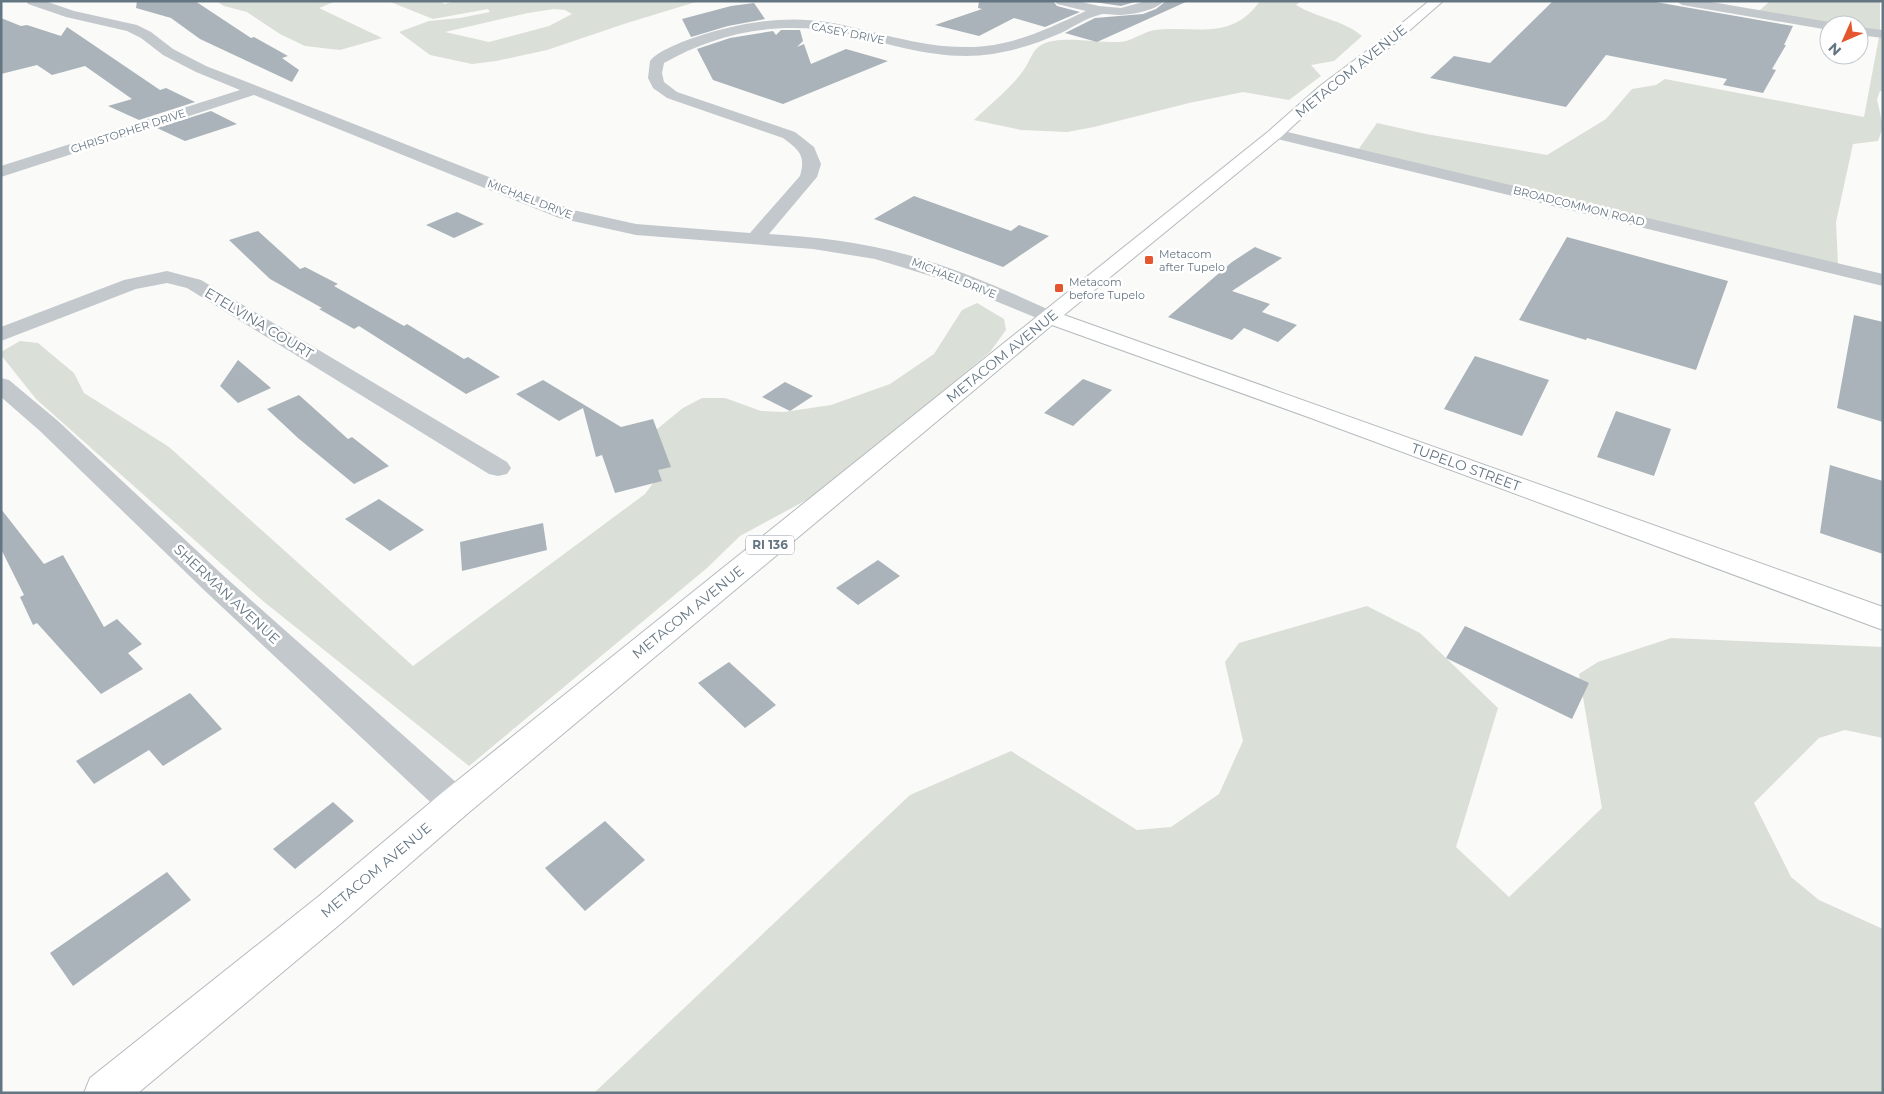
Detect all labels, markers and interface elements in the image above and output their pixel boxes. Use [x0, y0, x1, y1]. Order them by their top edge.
north arrow [1819, 15, 1869, 65]
street label: CASEY DRIVE [810, 19, 886, 47]
street label: METACOM AVENUE [1291, 20, 1411, 122]
text: N [1824, 39, 1845, 60]
street label: CHRISTOPHER DRIVE [69, 106, 187, 156]
street label: MICHAEL DRIVE [485, 176, 575, 222]
street label: BROADCOMMON ROAD [1512, 183, 1646, 229]
place label: Metacom after Tupelo [1159, 247, 1225, 274]
marker: Metacom after Tupelo [1143, 254, 1155, 266]
street label: MICHAEL DRIVE [910, 255, 998, 301]
place label: Metacom before Tupelo [1069, 275, 1145, 302]
marker: Metacom before Tupelo [1053, 282, 1065, 294]
street label: ETELVINA COURT [201, 283, 317, 363]
street label: METACOM AVENUE [942, 305, 1062, 407]
street label: TUPELO STREET [1409, 439, 1523, 495]
road number: RI 136 [746, 536, 794, 554]
street label: SHERMAN AVENUE [170, 540, 284, 648]
street label: METACOM AVENUE [628, 561, 748, 663]
street label: METACOM AVENUE [317, 819, 435, 921]

